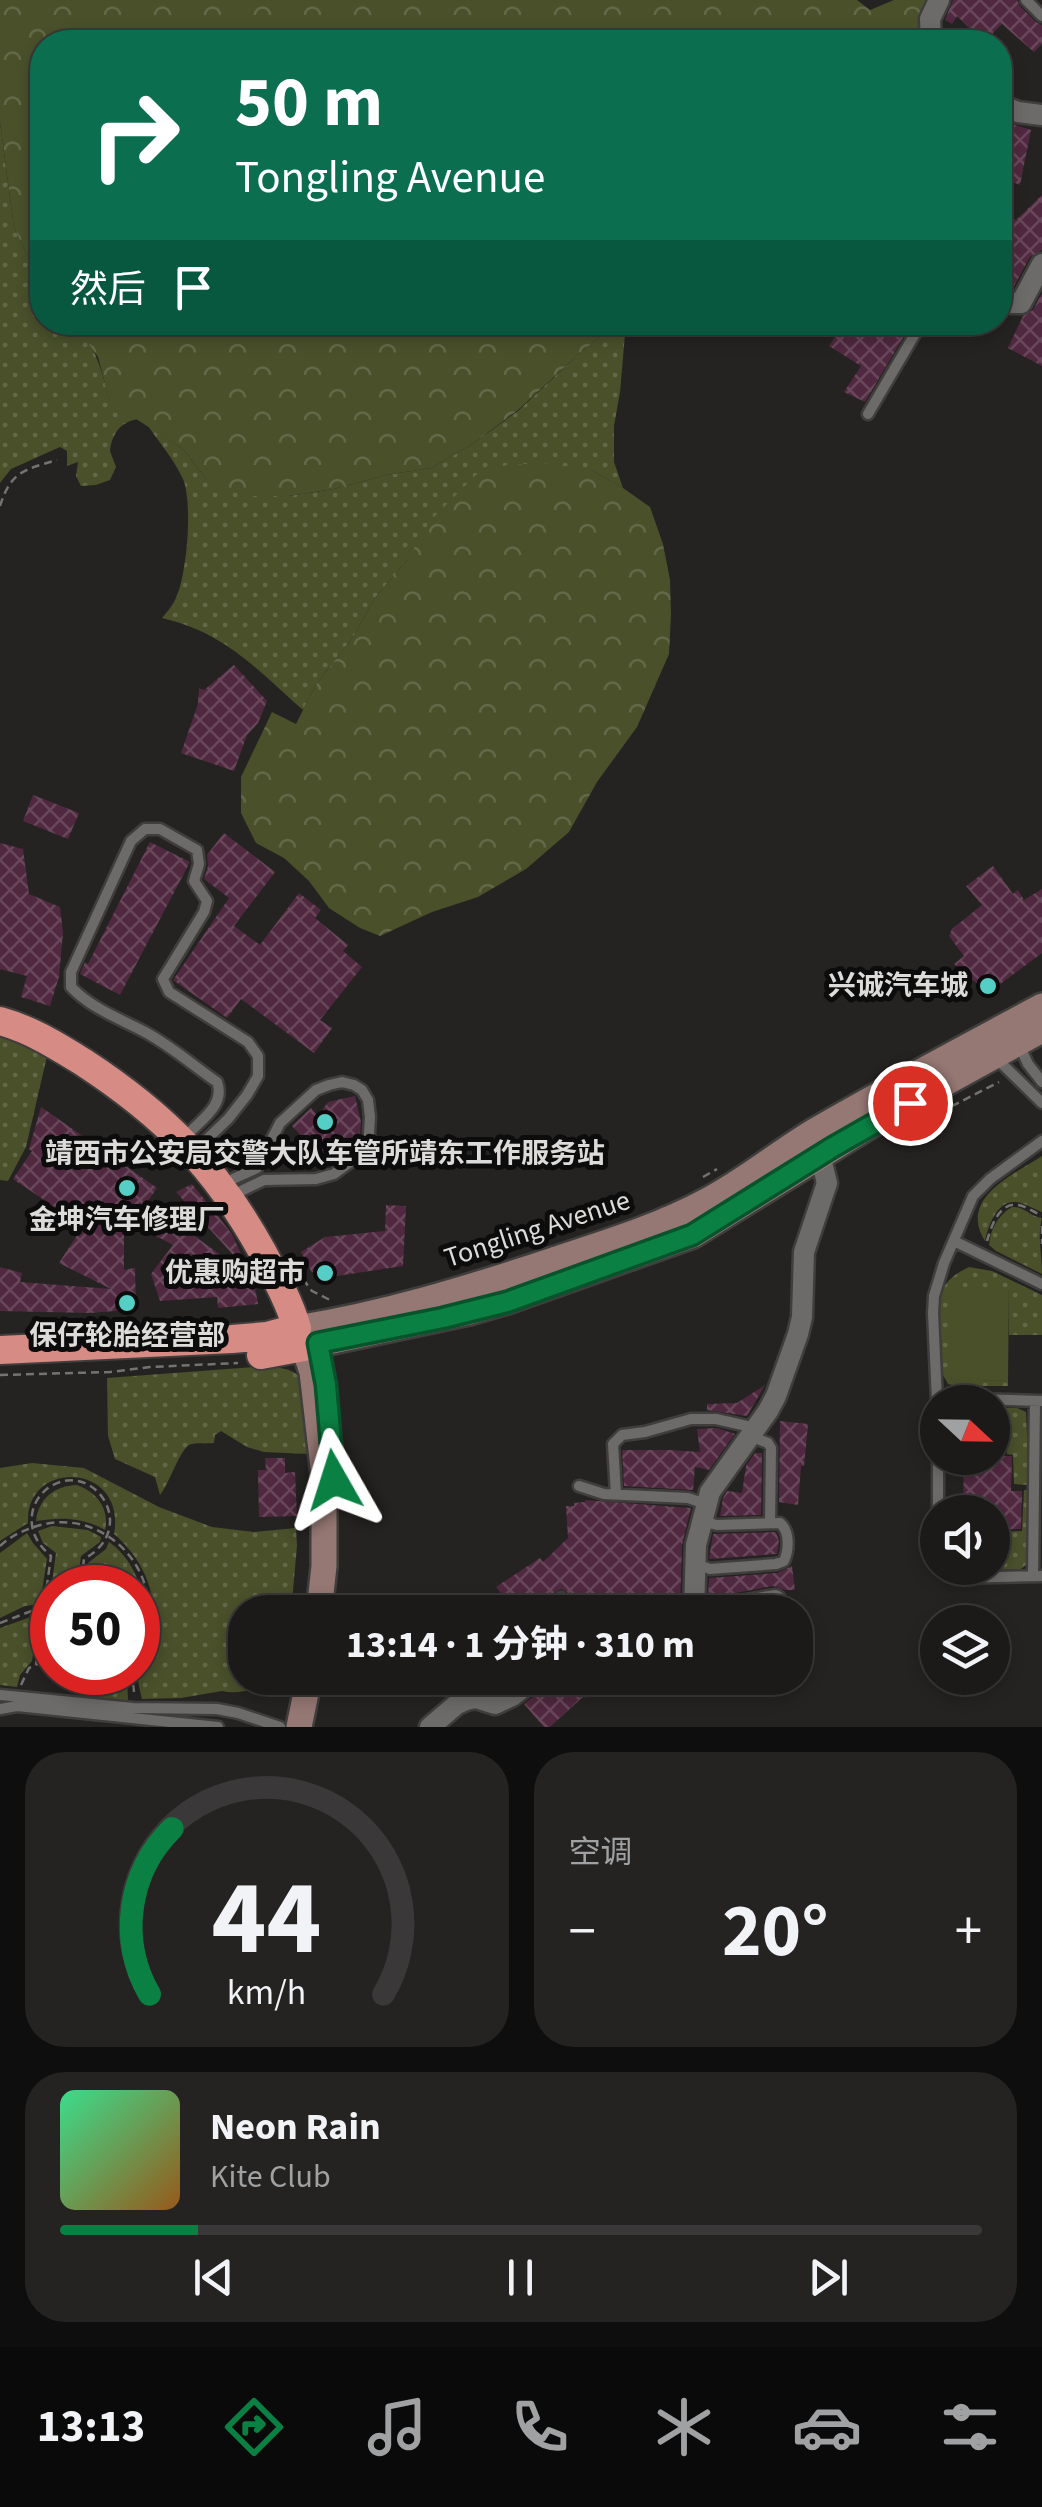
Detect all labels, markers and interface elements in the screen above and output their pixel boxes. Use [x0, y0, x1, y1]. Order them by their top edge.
text: 50 m [235, 53, 383, 153]
icon: right [70, 70, 200, 200]
text: Tongling Avenue [235, 146, 545, 210]
icon: arrive [166, 260, 221, 315]
text: 然后 [70, 263, 146, 317]
place label: 兴诚汽车城 [828, 966, 968, 1006]
marker: 兴诚汽车城 [977, 975, 999, 997]
pin [868, 1061, 953, 1146]
icon: arrive [883, 1076, 938, 1131]
marker: 靖西市公安局交警大队车管所靖东工作服务站 [314, 1111, 336, 1133]
place label: 靖西市公安局交警大队车管所靖东工作服务站 [45, 1134, 605, 1174]
marker: 金坤汽车修理厂 [116, 1177, 138, 1199]
street label: Tongling Avenue [439, 1180, 635, 1278]
place label: 金坤汽车修理厂 [29, 1200, 225, 1240]
place label: 优惠购超市 [165, 1253, 305, 1293]
marker: 优惠购超市 [314, 1262, 336, 1284]
marker: 保仔轮胎经营部 [116, 1292, 138, 1314]
place label: 保仔轮胎经营部 [29, 1316, 225, 1356]
north arrow [920, 1385, 1010, 1475]
map controls [920, 1385, 1010, 1695]
position arrow [282, 1428, 386, 1532]
button: sound [920, 1495, 1010, 1585]
speed limit sign: 50 [30, 1565, 160, 1695]
button: layers [920, 1605, 1010, 1695]
text: 13:14 · 1 分钟 · 310 m [346, 1618, 695, 1672]
text: 空调 [569, 1830, 633, 1876]
text: 44 [212, 1846, 322, 1994]
text: 20° [722, 1878, 829, 1985]
text: − [569, 1893, 596, 1971]
text: + [955, 1893, 982, 1971]
text: km/h [227, 1967, 306, 2018]
text: Neon Rain [210, 2100, 381, 2154]
text: Kite Club [210, 2154, 331, 2200]
icon: previous [186, 2250, 241, 2305]
icon: pause [493, 2250, 548, 2305]
icon: next [801, 2250, 856, 2305]
icon: directions [219, 2392, 289, 2462]
icon: music [362, 2392, 432, 2462]
icon: phone [505, 2392, 575, 2462]
icon: climate [649, 2392, 719, 2462]
icon: car [792, 2392, 862, 2462]
icon: filters [935, 2392, 1005, 2462]
text: 13:13 [37, 2395, 145, 2459]

